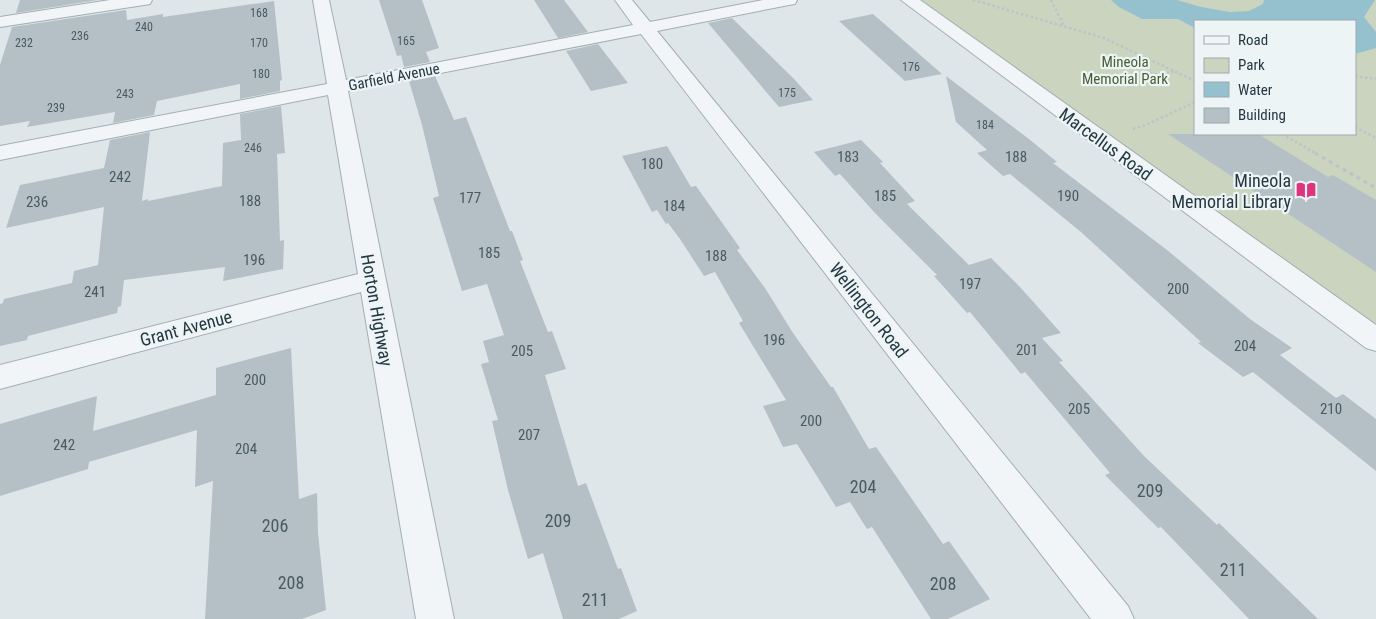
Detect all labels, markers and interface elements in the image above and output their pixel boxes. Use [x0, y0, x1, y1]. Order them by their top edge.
house number: 168 [250, 6, 268, 20]
house number: 240 [135, 20, 153, 34]
legend [1194, 20, 1356, 135]
house number: 236 [71, 29, 89, 43]
text: Road [1238, 31, 1268, 49]
house number: 165 [397, 34, 415, 48]
house number: 232 [15, 36, 33, 50]
house number: 170 [250, 36, 268, 50]
park label: Mineola Memorial Park [1082, 53, 1168, 88]
text: Park [1238, 56, 1265, 74]
street label: Garfield Avenue [347, 59, 441, 95]
house number: 176 [902, 60, 920, 74]
house number: 180 [252, 67, 270, 81]
text: Water [1238, 81, 1273, 99]
house number: 175 [778, 86, 796, 100]
house number: 243 [116, 87, 134, 101]
house number: 239 [47, 101, 65, 115]
street label: Marcellus Road [1055, 103, 1157, 185]
text: Building [1238, 106, 1286, 124]
house number: 184 [976, 118, 994, 132]
house number: 246 [244, 141, 262, 155]
house number: 183 [837, 148, 859, 166]
house number: 188 [1005, 148, 1027, 166]
house number: 180 [641, 155, 663, 173]
house number: 242 [109, 168, 131, 186]
place label: Mineola Memorial Library [1171, 170, 1291, 212]
library icon: Mineola Memorial Library [1295, 179, 1317, 201]
house number: 185 [874, 187, 896, 205]
house number: 190 [1057, 187, 1079, 205]
house number: 177 [459, 189, 481, 207]
house number: 188 [239, 192, 261, 210]
house number: 236 [26, 193, 48, 211]
house number: 184 [663, 197, 685, 215]
house number: 185 [478, 244, 500, 262]
house number: 188 [705, 247, 727, 265]
house number: 196 [243, 251, 265, 269]
street label: Horton Highway [357, 252, 397, 368]
street label: Wellington Road [825, 258, 913, 362]
house number: 197 [959, 275, 981, 293]
house number: 200 [1167, 280, 1189, 298]
house number: 241 [84, 283, 106, 301]
street label: Grant Avenue [138, 306, 234, 350]
house number: 196 [763, 331, 785, 349]
house number: 204 [1234, 337, 1256, 355]
house number: 201 [1016, 341, 1038, 359]
house number: 205 [511, 342, 533, 360]
house number: 200 [244, 371, 266, 389]
house number: 205 [1068, 400, 1090, 418]
house number: 210 [1320, 400, 1342, 418]
house number: 200 [800, 412, 822, 430]
house number: 207 [518, 426, 540, 444]
house number: 242 [53, 436, 75, 454]
house number: 204 [235, 440, 257, 458]
house number: 204 [850, 476, 876, 497]
house number: 209 [1137, 480, 1163, 501]
house number: 209 [545, 510, 571, 531]
house number: 206 [262, 515, 288, 536]
house number: 211 [1220, 559, 1246, 580]
house number: 208 [278, 572, 304, 593]
house number: 208 [930, 573, 956, 594]
house number: 211 [582, 589, 608, 610]

